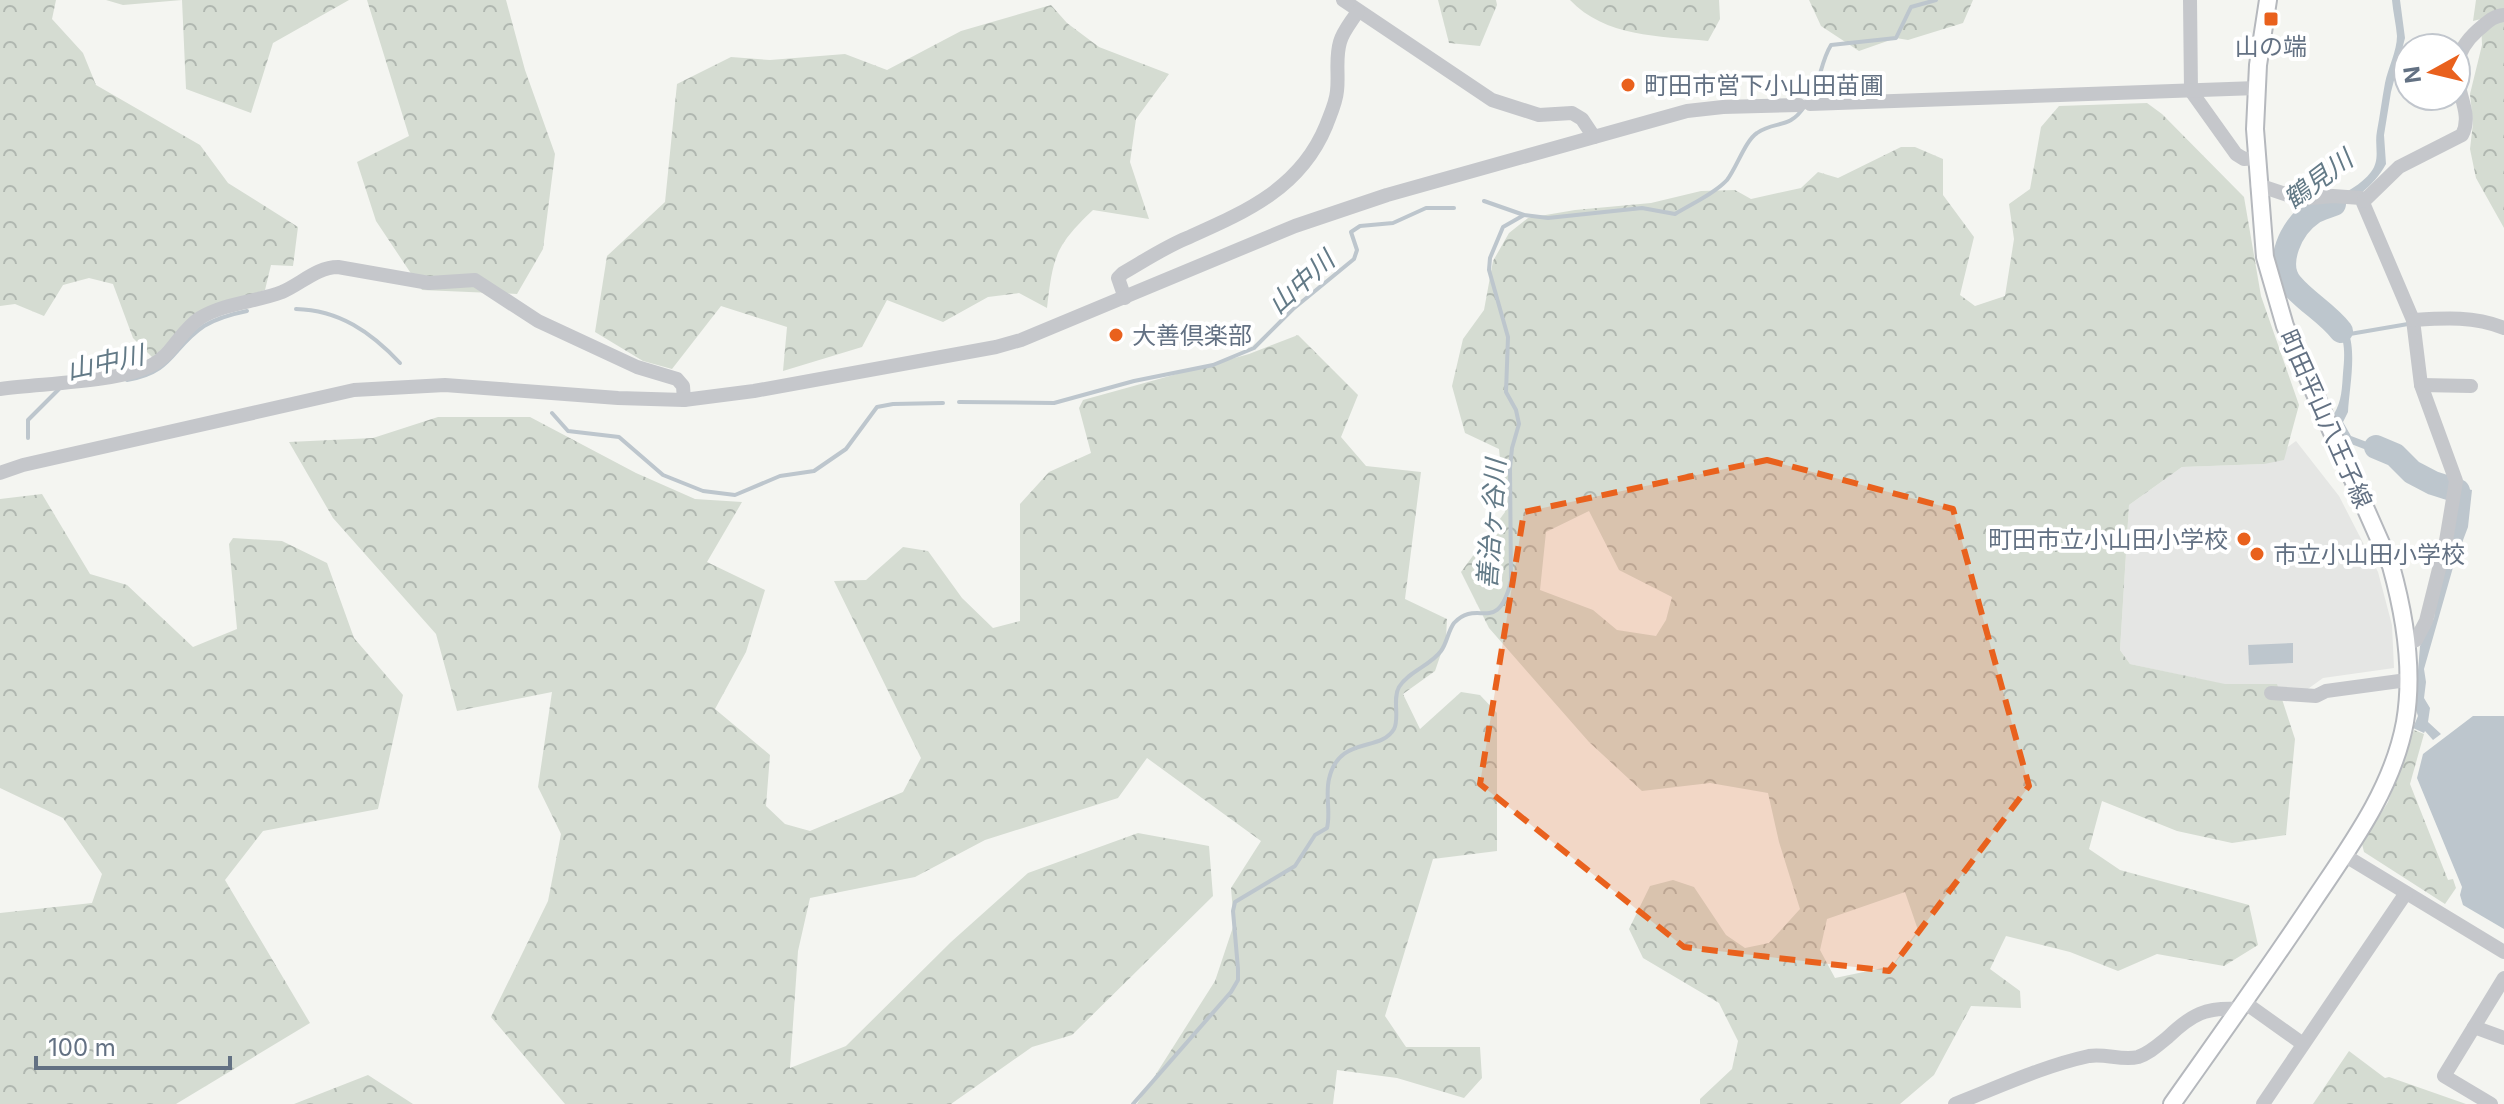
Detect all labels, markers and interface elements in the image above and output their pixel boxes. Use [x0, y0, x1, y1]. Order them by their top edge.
marker: 山の端 [2262, 10, 2280, 28]
place label: 山の端 [2235, 32, 2307, 61]
north arrow [2392, 32, 2472, 112]
text: N [2398, 65, 2426, 85]
place label: 町田市営下小山田苗圃 [1644, 71, 1884, 100]
marker: 町田市営下小山田苗圃 [1619, 76, 1637, 94]
water label: 鶴見川 [2278, 141, 2361, 215]
water label: 山中川 [1262, 242, 1343, 320]
place label: 大善倶楽部 [1132, 321, 1252, 350]
street label: 町田平山八王子線 [2274, 325, 2378, 513]
marker: 大善倶楽部 [1107, 326, 1125, 344]
water label: 山中川 [64, 338, 149, 385]
water label: 善治ヶ谷川 [1471, 455, 1511, 590]
place label: 町田市立小山田小学校 [1988, 525, 2228, 554]
marker: 町田市立小山田小学校 [2235, 530, 2253, 548]
place label: 市立小山田小学校 [2273, 540, 2465, 569]
marker: 市立小山田小学校 [2248, 545, 2266, 563]
scale bar [36, 1020, 230, 1070]
text: 100 m [48, 1033, 116, 1062]

